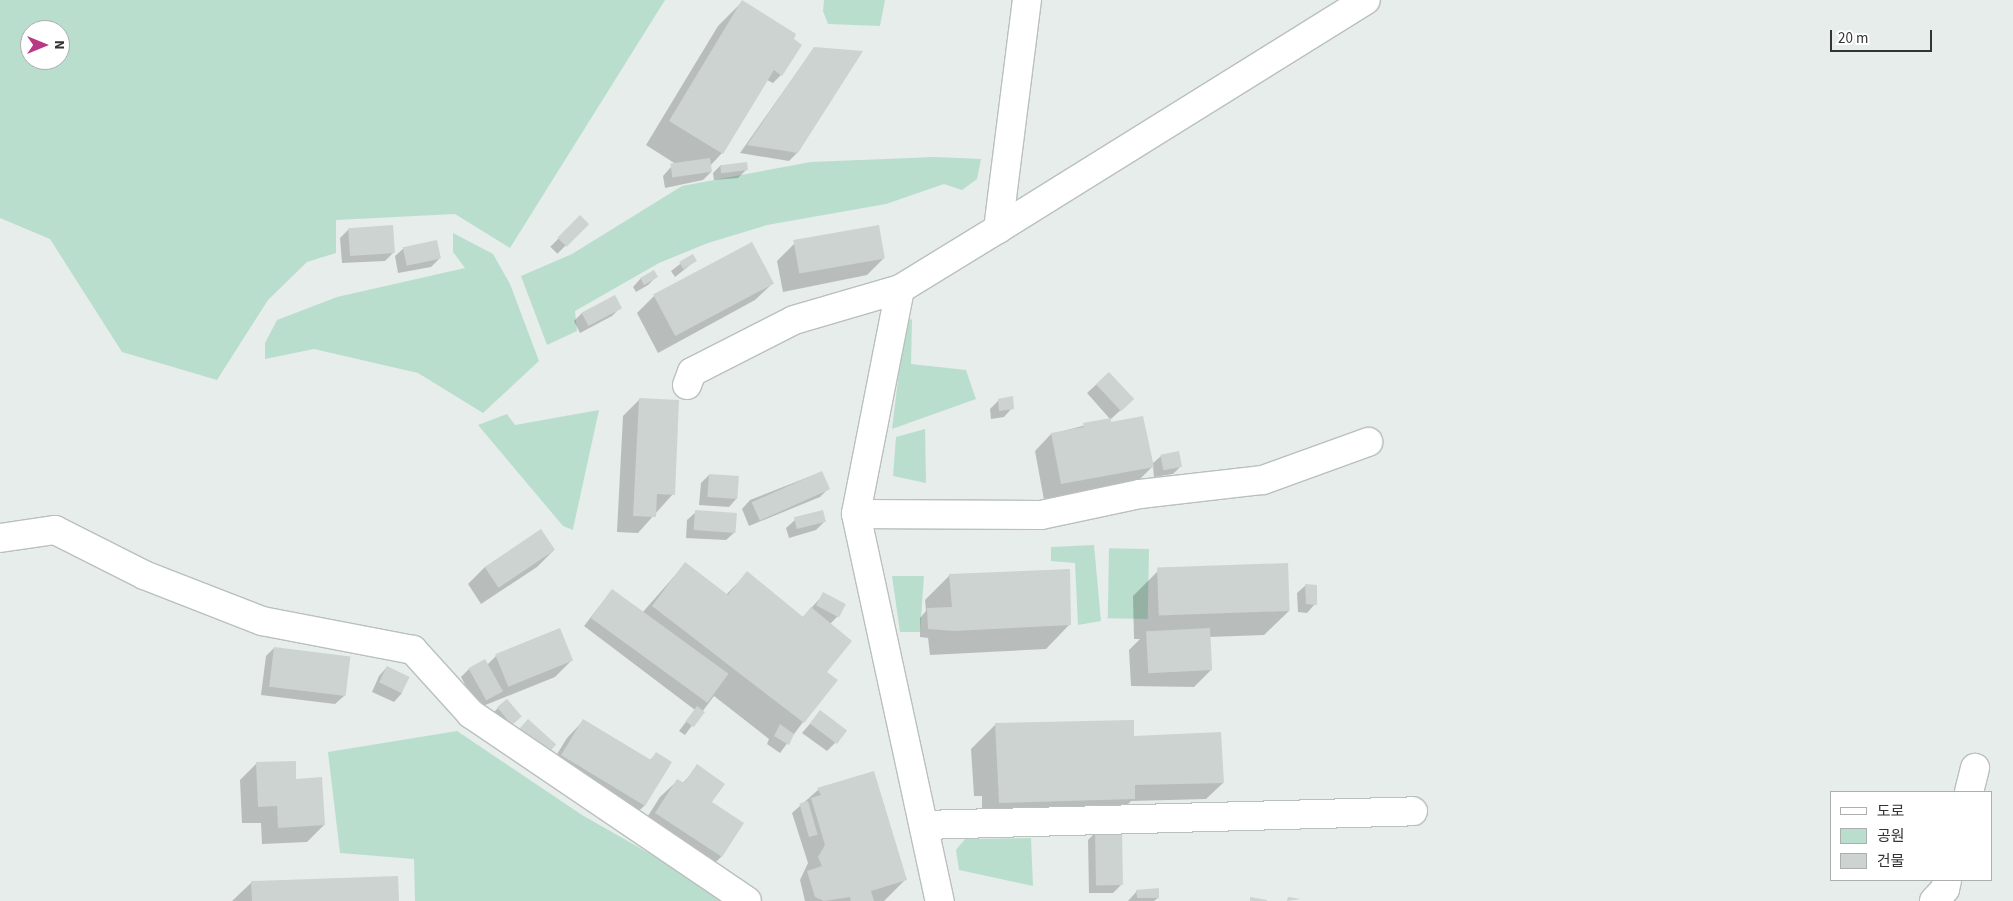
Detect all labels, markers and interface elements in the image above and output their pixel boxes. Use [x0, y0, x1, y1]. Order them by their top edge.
north arrow [20, 20, 70, 70]
scale bar [1833, 20, 1936, 52]
text: 20 m [1838, 28, 1868, 49]
text: N [49, 40, 69, 50]
legend [1830, 791, 1993, 881]
text: 도로 [1877, 801, 1905, 822]
text: 공원 [1877, 826, 1905, 847]
text: 건물 [1877, 851, 1905, 872]

